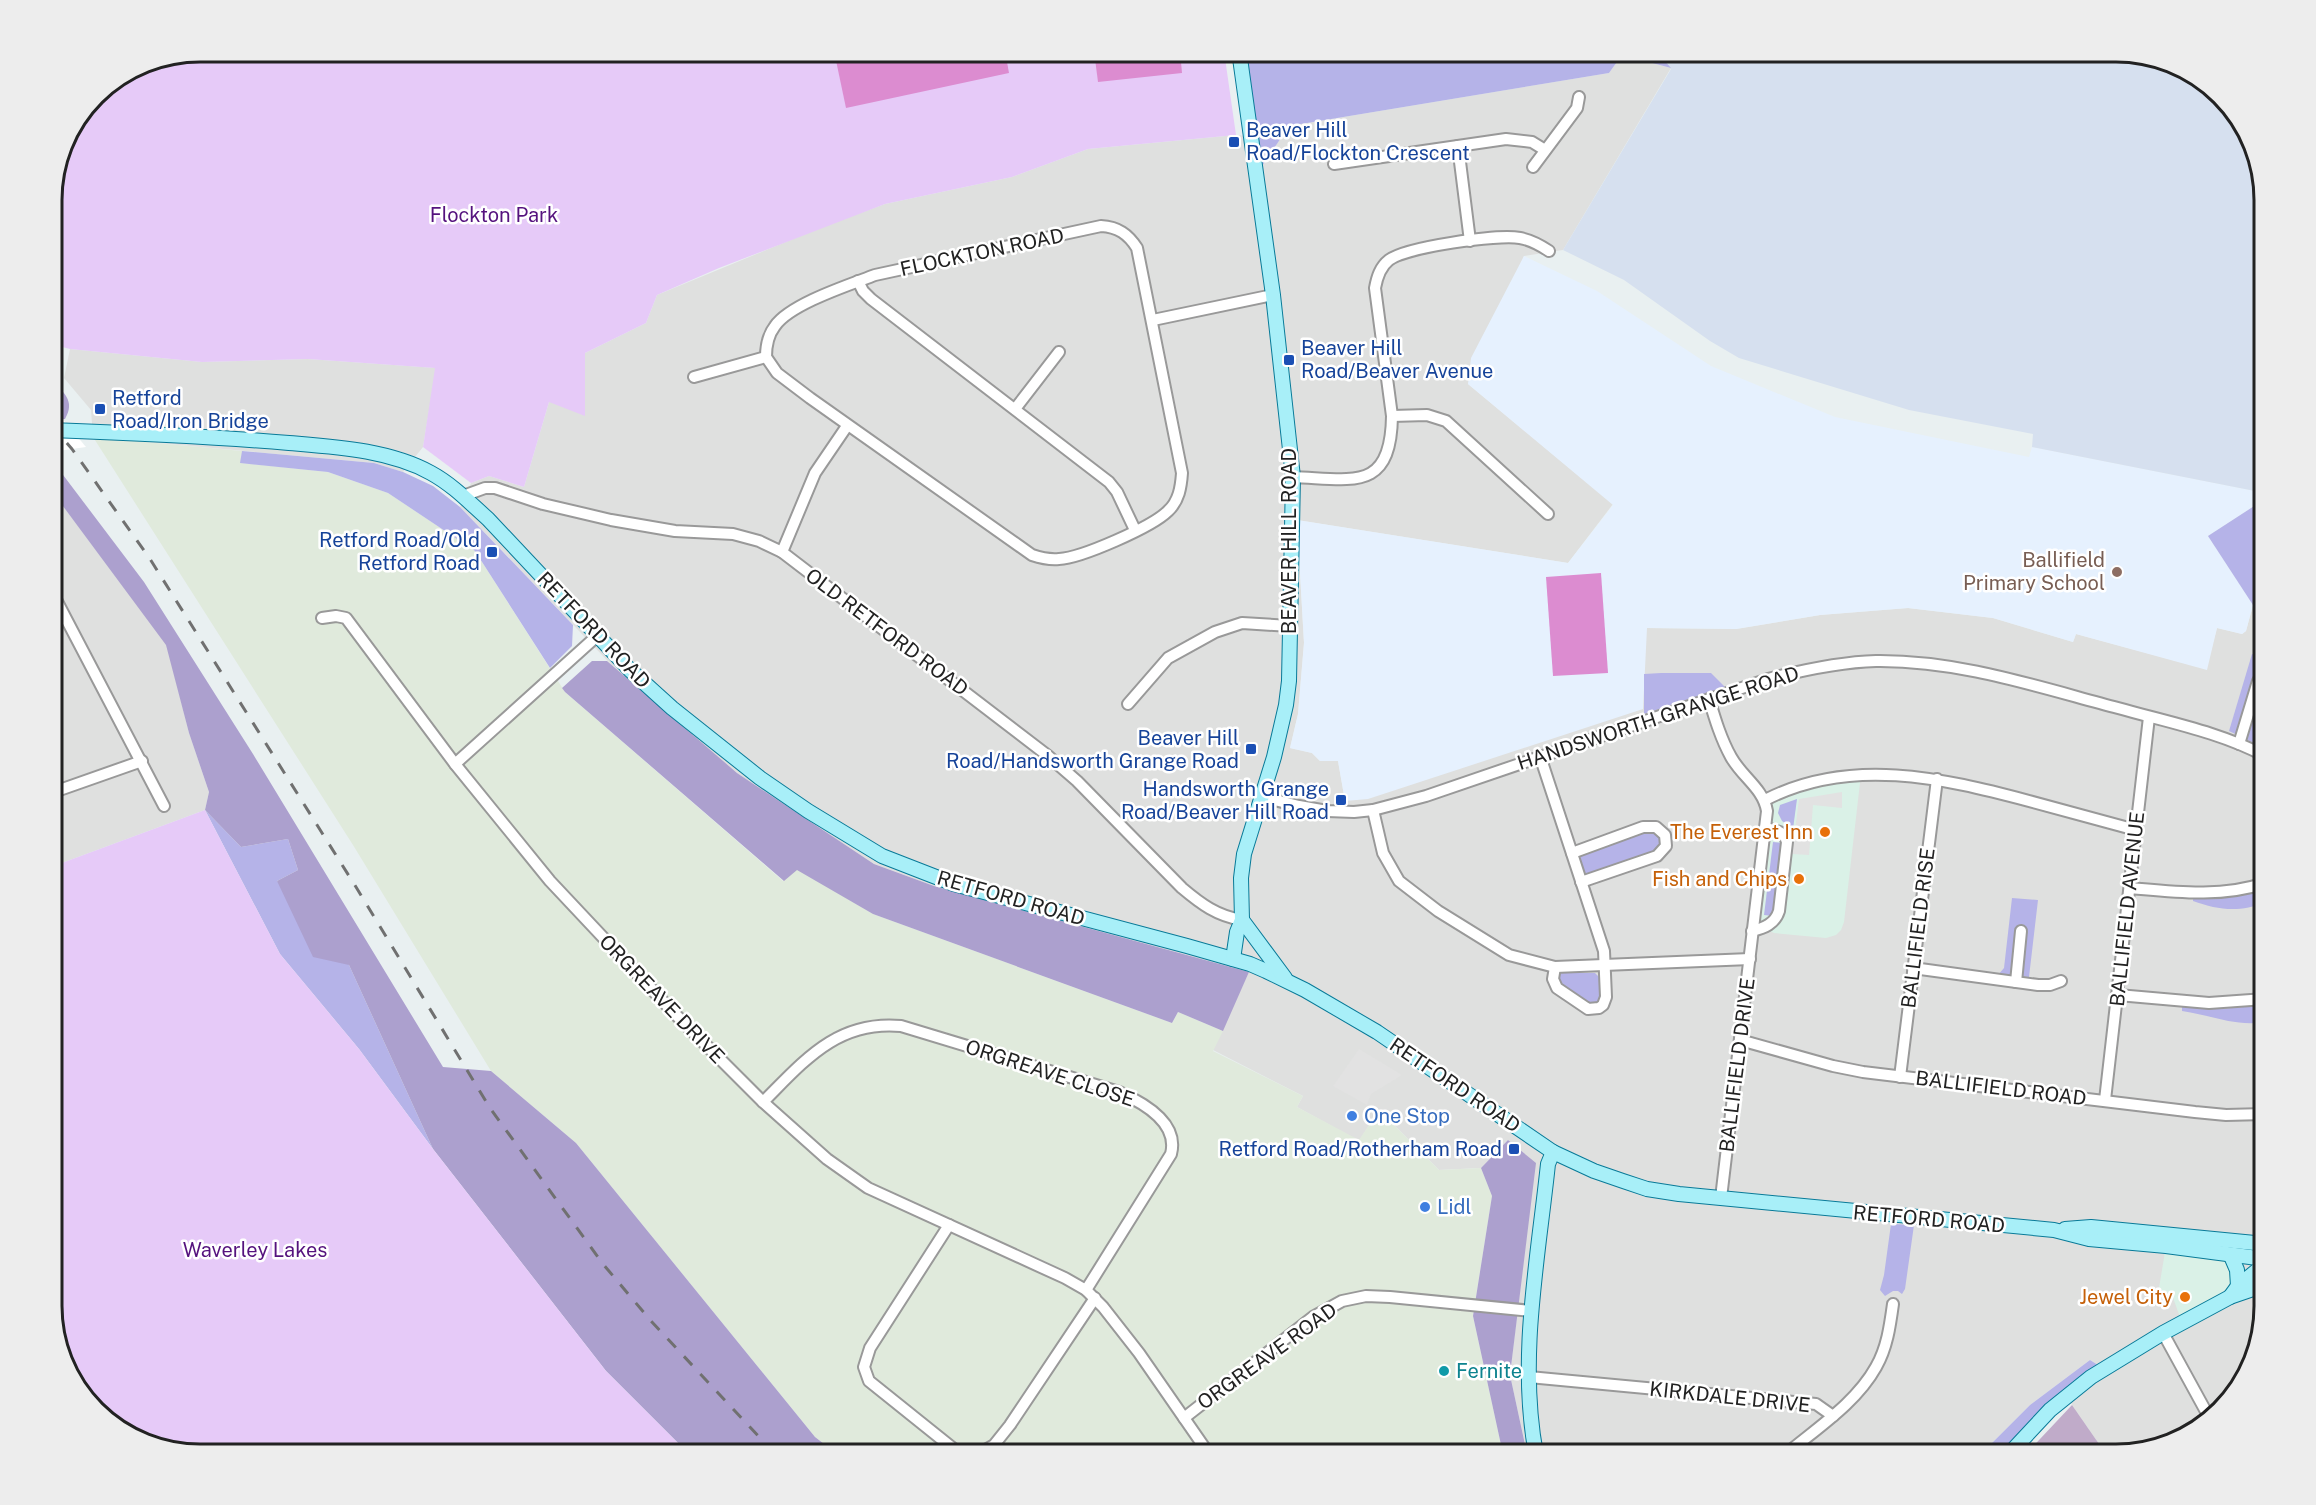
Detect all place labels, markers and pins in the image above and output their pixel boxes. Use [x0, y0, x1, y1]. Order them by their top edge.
place label: Beaver Hill Road/Flockton Crescent [1246, 118, 1470, 165]
marker: Beaver Hill Road/Flockton Crescent [1227, 135, 1241, 149]
place label: Beaver Hill Road/Beaver Avenue [1301, 336, 1493, 383]
marker: Beaver Hill Road/Beaver Avenue [1282, 353, 1296, 367]
place label: Retford Road/Iron Bridge [112, 386, 269, 433]
marker: Retford Road/Iron Bridge [93, 402, 107, 416]
place label: Retford Road/Old Retford Road [319, 528, 480, 575]
marker: Retford Road/Old Retford Road [485, 545, 499, 559]
place label: Ballifield Primary School [1963, 548, 2105, 595]
marker: Ballifield Primary School [2110, 565, 2124, 579]
place label: Beaver Hill Road/Handsworth Grange Road [946, 726, 1239, 773]
marker: Beaver Hill Road/Handsworth Grange Road [1244, 742, 1258, 756]
place label: Handsworth Grange Road/Beaver Hill Road [1121, 777, 1329, 824]
marker: Handsworth Grange Road/Beaver Hill Road [1334, 793, 1348, 807]
place label: The Everest Inn [1670, 820, 1813, 844]
marker: The Everest Inn [1818, 825, 1832, 839]
place label: Fish and Chips [1652, 867, 1787, 891]
marker: Fish and Chips [1792, 872, 1806, 886]
place label: One Stop [1364, 1104, 1450, 1128]
marker: One Stop [1345, 1109, 1359, 1123]
place label: Retford Road/Rotherham Road [1218, 1137, 1502, 1161]
marker: Retford Road/Rotherham Road [1507, 1142, 1521, 1156]
place label: Lidl [1437, 1195, 1472, 1219]
marker: Lidl [1418, 1200, 1432, 1214]
place label: Jewel City [2079, 1285, 2173, 1309]
marker: Jewel City [2178, 1290, 2192, 1304]
place label: Fernite [1456, 1359, 1522, 1383]
marker: Fernite [1437, 1364, 1451, 1378]

